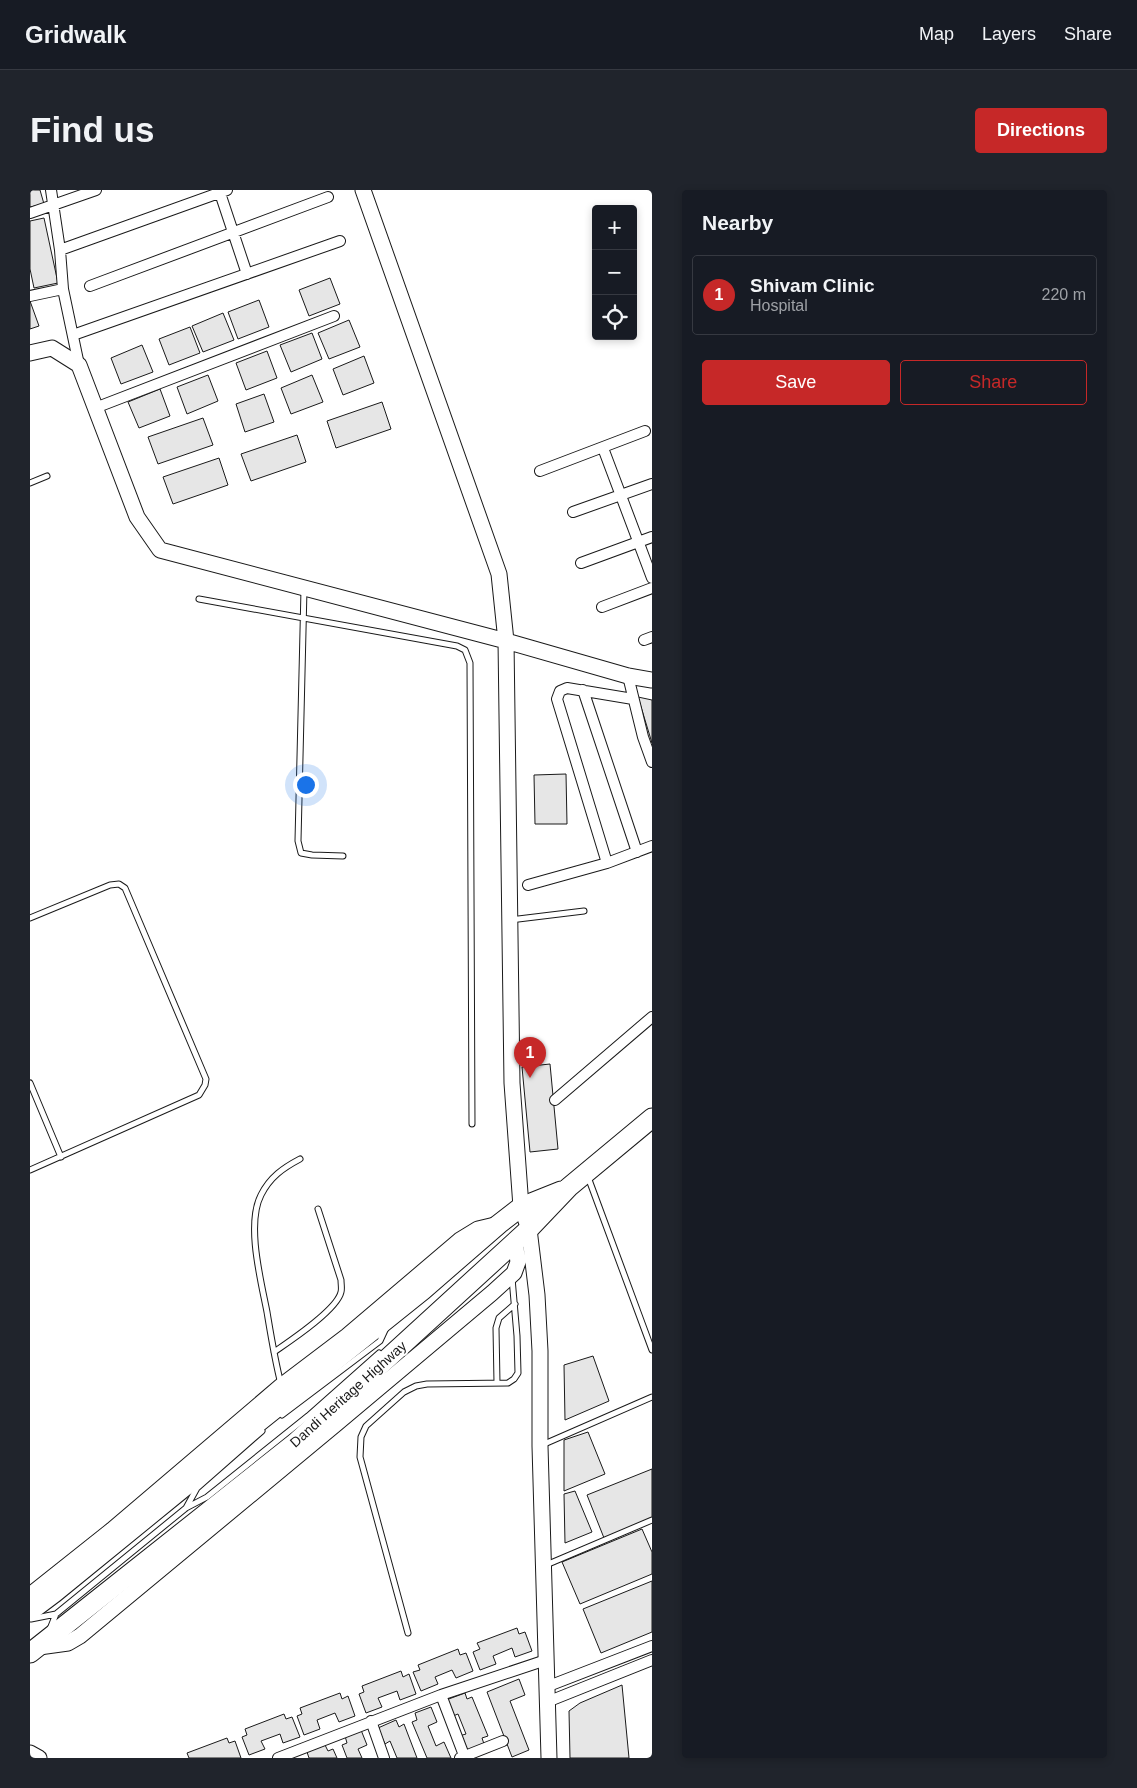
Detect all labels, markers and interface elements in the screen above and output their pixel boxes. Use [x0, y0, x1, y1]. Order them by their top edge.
text: Gridwalk [25, 21, 126, 48]
text: Map [919, 24, 954, 44]
text: Layers [982, 24, 1036, 44]
text: Share [1064, 24, 1112, 44]
button: Directions [975, 108, 1107, 153]
text: Find us [30, 110, 154, 149]
map controls [592, 205, 637, 340]
button: + [592, 205, 637, 250]
text: Nearby [702, 211, 773, 234]
button: − [592, 250, 637, 295]
text: Shivam Clinic [750, 275, 875, 296]
text: 1 [715, 286, 723, 303]
text: 220 m [1042, 286, 1086, 303]
button: locate [592, 295, 637, 340]
text: Hospital [750, 297, 808, 314]
button: Save [702, 360, 890, 405]
button: Share [900, 360, 1087, 405]
your location [293, 772, 319, 798]
pin: 1 [514, 1037, 546, 1078]
street label: Dandi Heritage Highway [287, 1338, 409, 1450]

